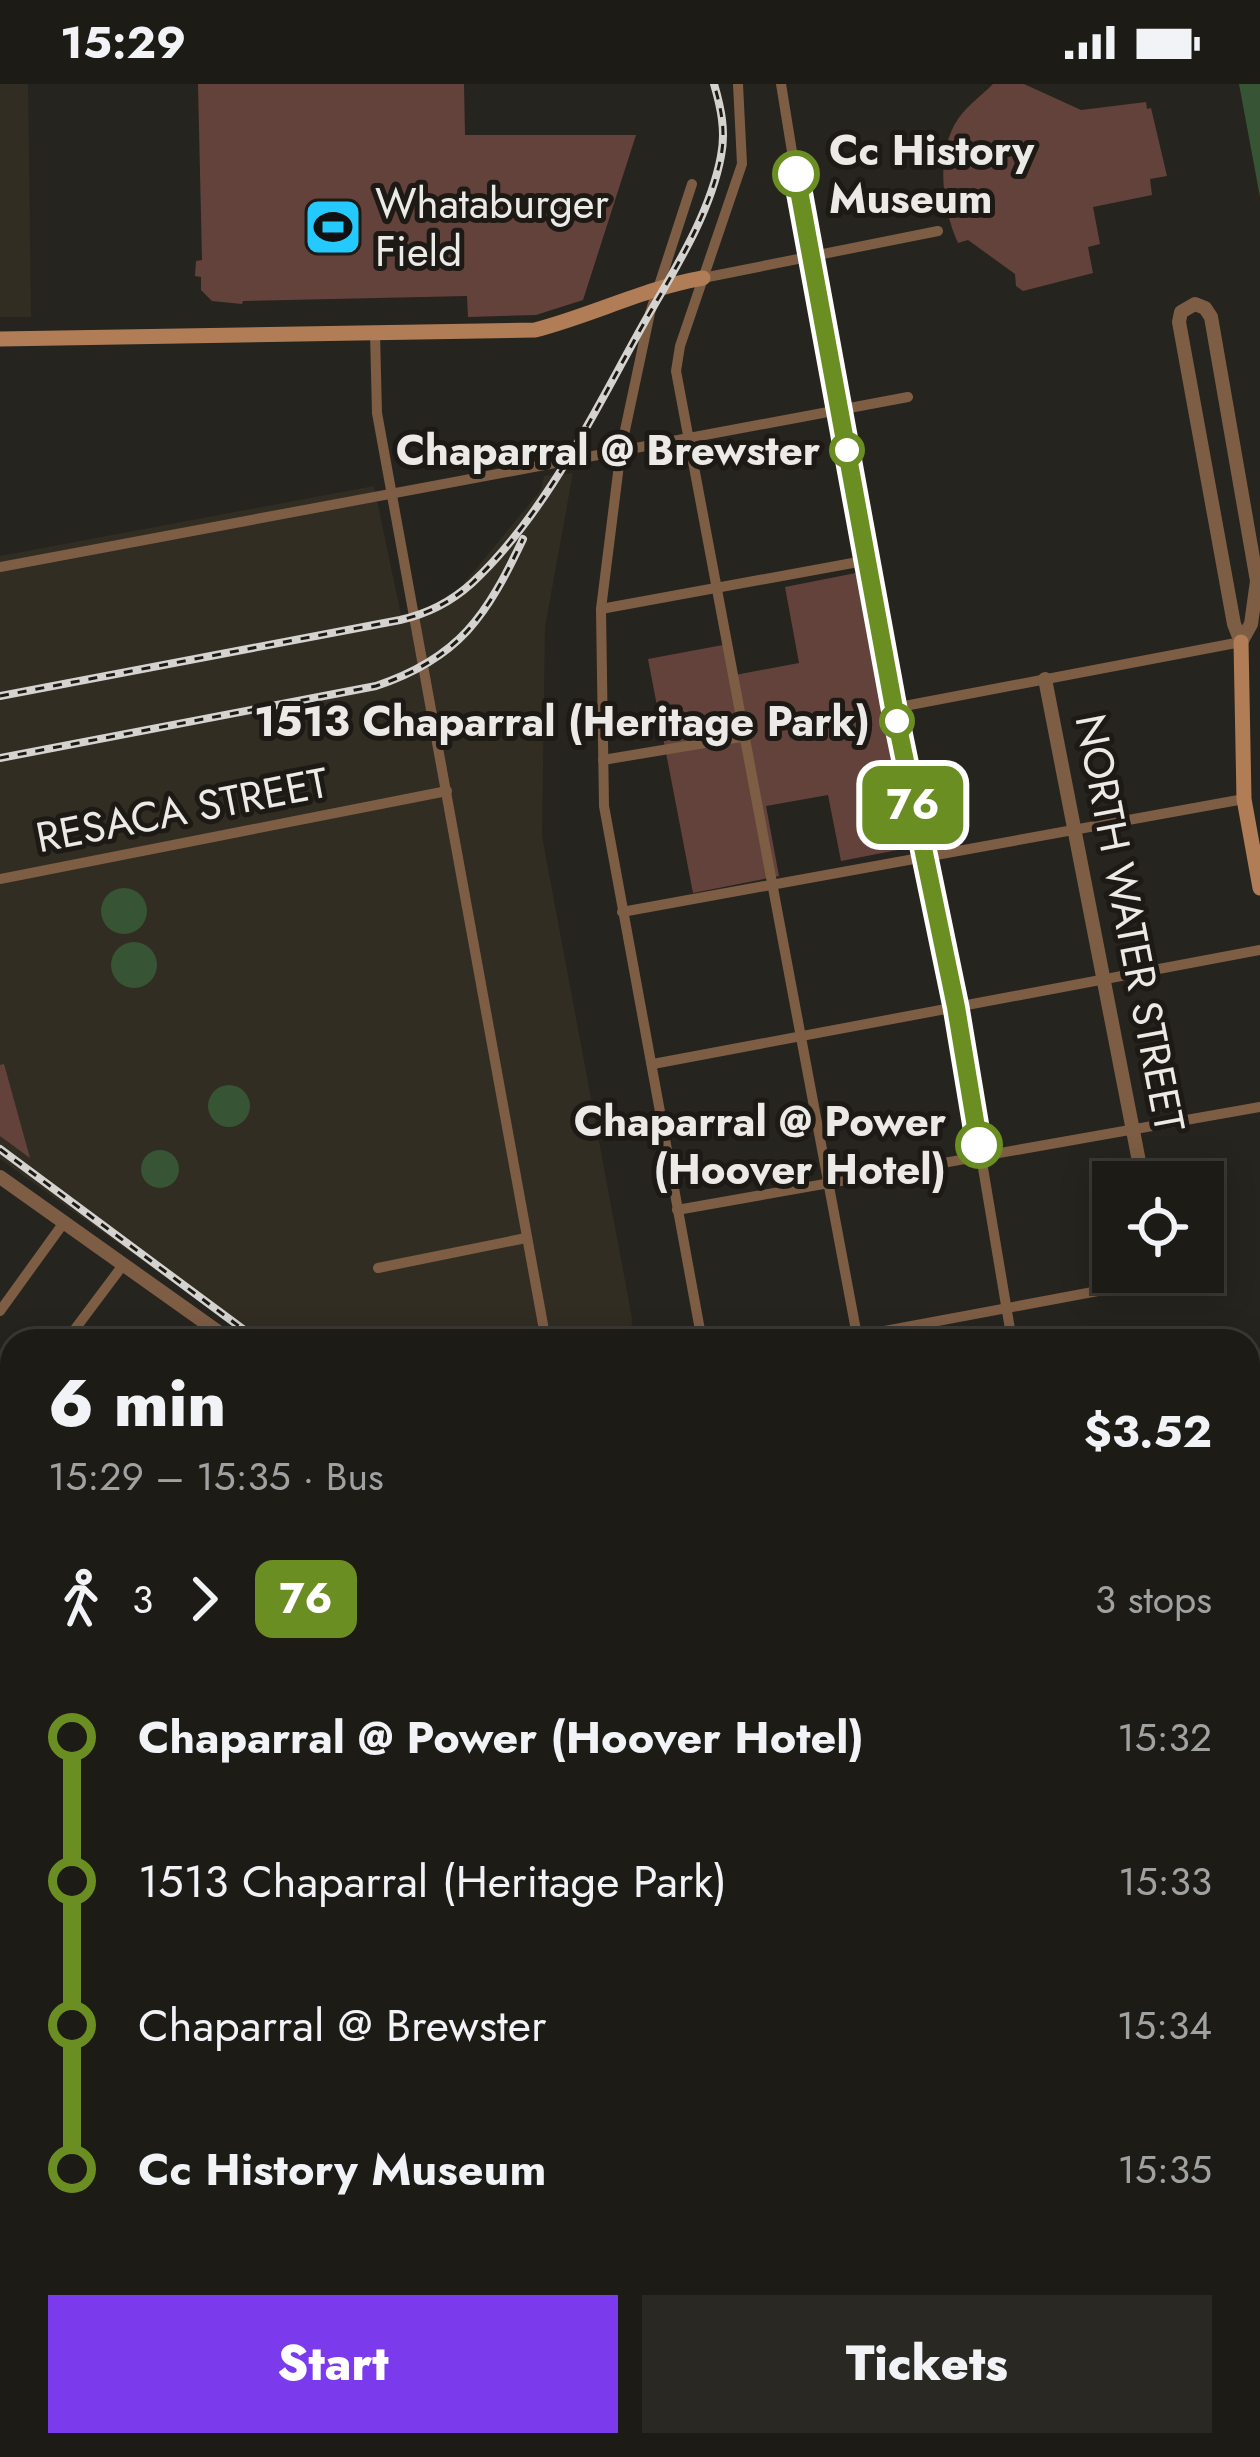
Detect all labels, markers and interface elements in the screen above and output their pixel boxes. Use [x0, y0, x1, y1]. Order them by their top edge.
text: 15:29 [60, 10, 186, 75]
place label: Cc History Museum [829, 120, 1035, 229]
marker: Cc History Museum [774, 152, 818, 196]
place label: Whataburger Field [375, 173, 609, 282]
sports icon: Whataburger Field [302, 196, 364, 258]
place label: Chaparral @ Brewster [396, 420, 821, 481]
marker: Chaparral @ Brewster [831, 434, 863, 466]
place label: 1513 Chaparral (Heritage Park) [254, 691, 870, 752]
marker: 1513 Chaparral (Heritage Park) [881, 705, 913, 737]
street label: NORTH WATER STREET [1060, 709, 1200, 1137]
street label: RESACA STREET [31, 752, 334, 868]
line badge: 76 [859, 766, 967, 844]
text: 76 [886, 774, 940, 835]
place label: Chaparral @ Power (Hoover Hotel) [574, 1091, 947, 1200]
marker: Chaparral @ Power (Hoover Hotel) [957, 1123, 1001, 1167]
map controls [1092, 1161, 1224, 1293]
button: locate [1092, 1161, 1224, 1293]
text: 6 min [48, 1355, 226, 1451]
text: $3.52 [1084, 1399, 1212, 1464]
text: 15:29 – 15:35 · Bus [48, 1448, 384, 1505]
icon: walk [48, 1566, 114, 1632]
icon: forward [171, 1566, 237, 1632]
text: 76 [279, 1568, 333, 1629]
text: 3 [132, 1571, 153, 1628]
text: 3 stops [1095, 1571, 1212, 1628]
text: Chaparral @ Power (Hoover Hotel) [138, 1705, 864, 1770]
text: 15:32 [1117, 1709, 1212, 1766]
text: 1513 Chaparral (Heritage Park) [138, 1849, 727, 1914]
text: 15:33 [1118, 1853, 1212, 1910]
text: Chaparral @ Brewster [138, 1993, 546, 2058]
text: 15:34 [1117, 1997, 1212, 2054]
text: Cc History Museum [138, 2137, 546, 2202]
text: 15:35 [1117, 2141, 1212, 2198]
button: Start [48, 2295, 618, 2433]
button: Tickets [642, 2295, 1212, 2433]

